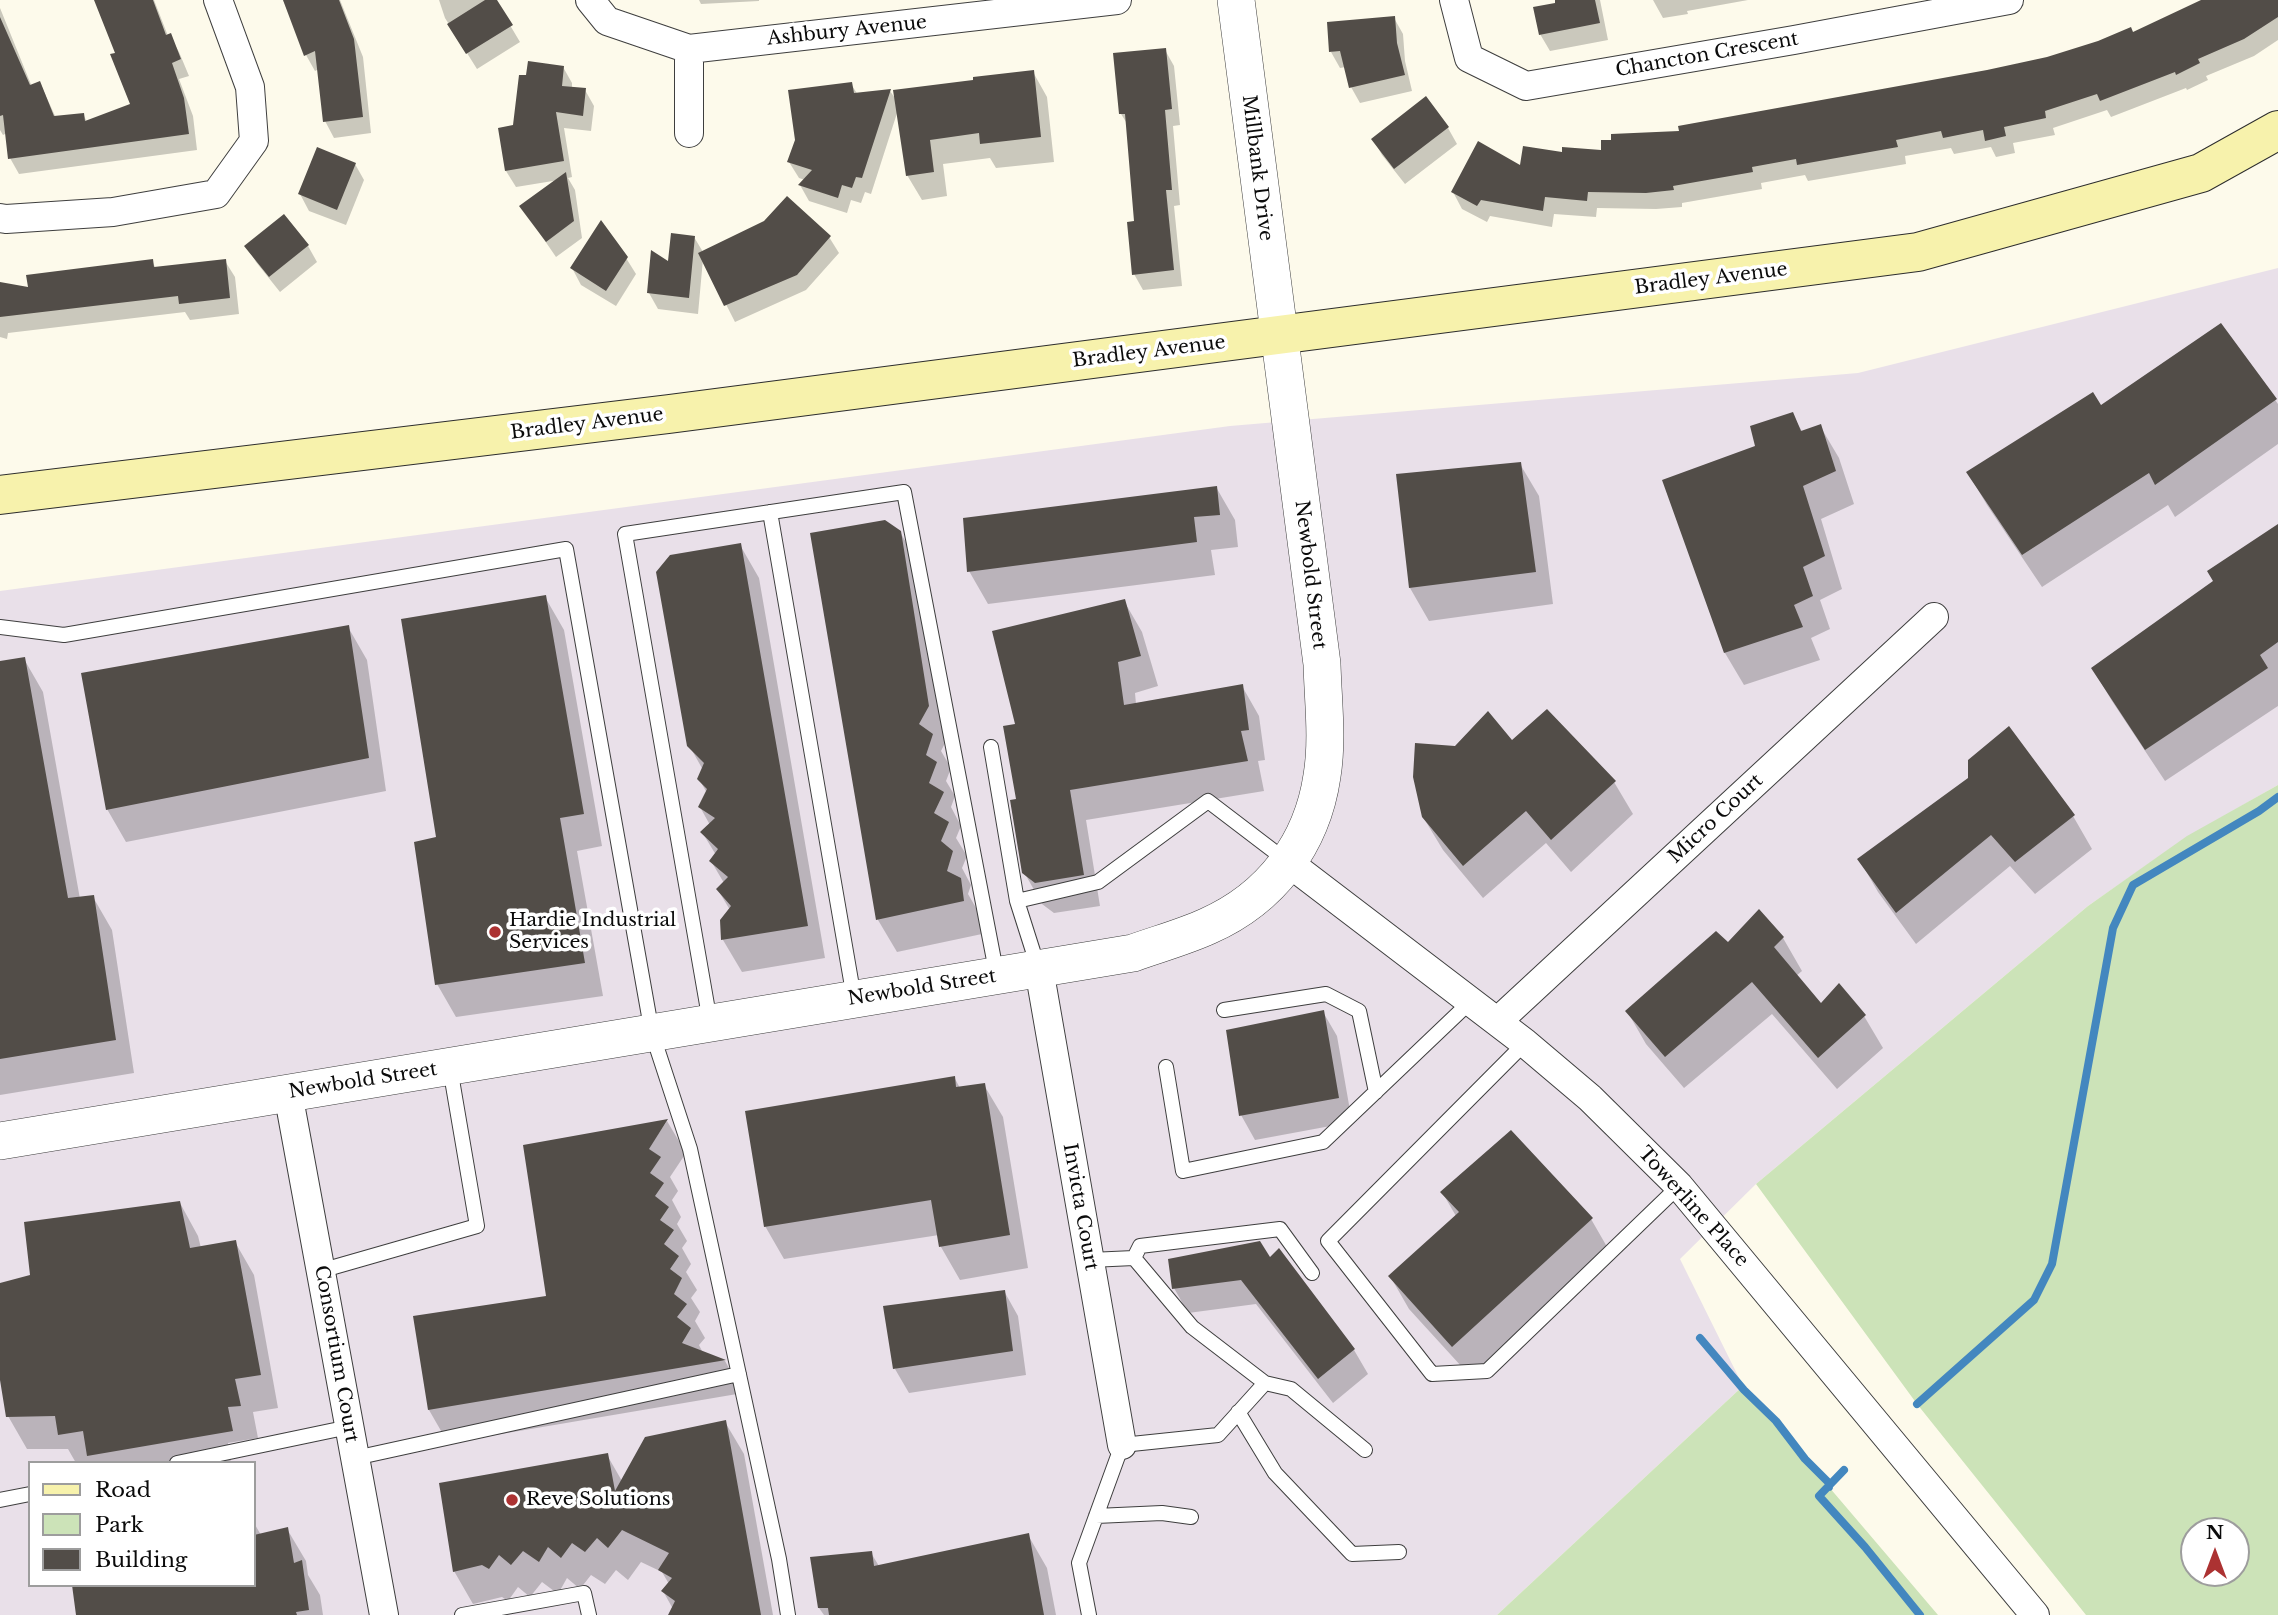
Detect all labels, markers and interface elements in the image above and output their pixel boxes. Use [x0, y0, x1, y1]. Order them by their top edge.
street label: Ashbury Avenue [766, 11, 928, 51]
street label: Chancton Crescent [1614, 28, 1800, 82]
street label: Millbank Drive [1237, 94, 1277, 242]
street label: Bradley Avenue [1633, 258, 1789, 300]
street label: Bradley Avenue [1071, 331, 1227, 373]
street label: Bradley Avenue [509, 403, 665, 445]
street label: Newbold Street [1290, 499, 1330, 651]
street label: Micro Court [1664, 769, 1768, 869]
place label: Hardie Industrial Services [509, 910, 676, 954]
marker: Hardie Industrial Services [487, 924, 503, 940]
street label: Newbold Street [846, 965, 998, 1011]
street label: Newbold Street [287, 1058, 439, 1104]
street label: Invicta Court [1058, 1142, 1102, 1272]
street label: Towerline Place [1633, 1142, 1753, 1272]
street label: Consortium Court [309, 1264, 363, 1444]
legend [28, 1461, 256, 1587]
text: Road [95, 1477, 151, 1503]
place label: Reve Solutions [526, 1489, 670, 1511]
marker: Reve Solutions [504, 1492, 520, 1508]
text: Park [95, 1512, 144, 1538]
north arrow [2180, 1517, 2250, 1587]
text: N [2206, 1521, 2224, 1544]
text: Building [95, 1547, 187, 1573]

